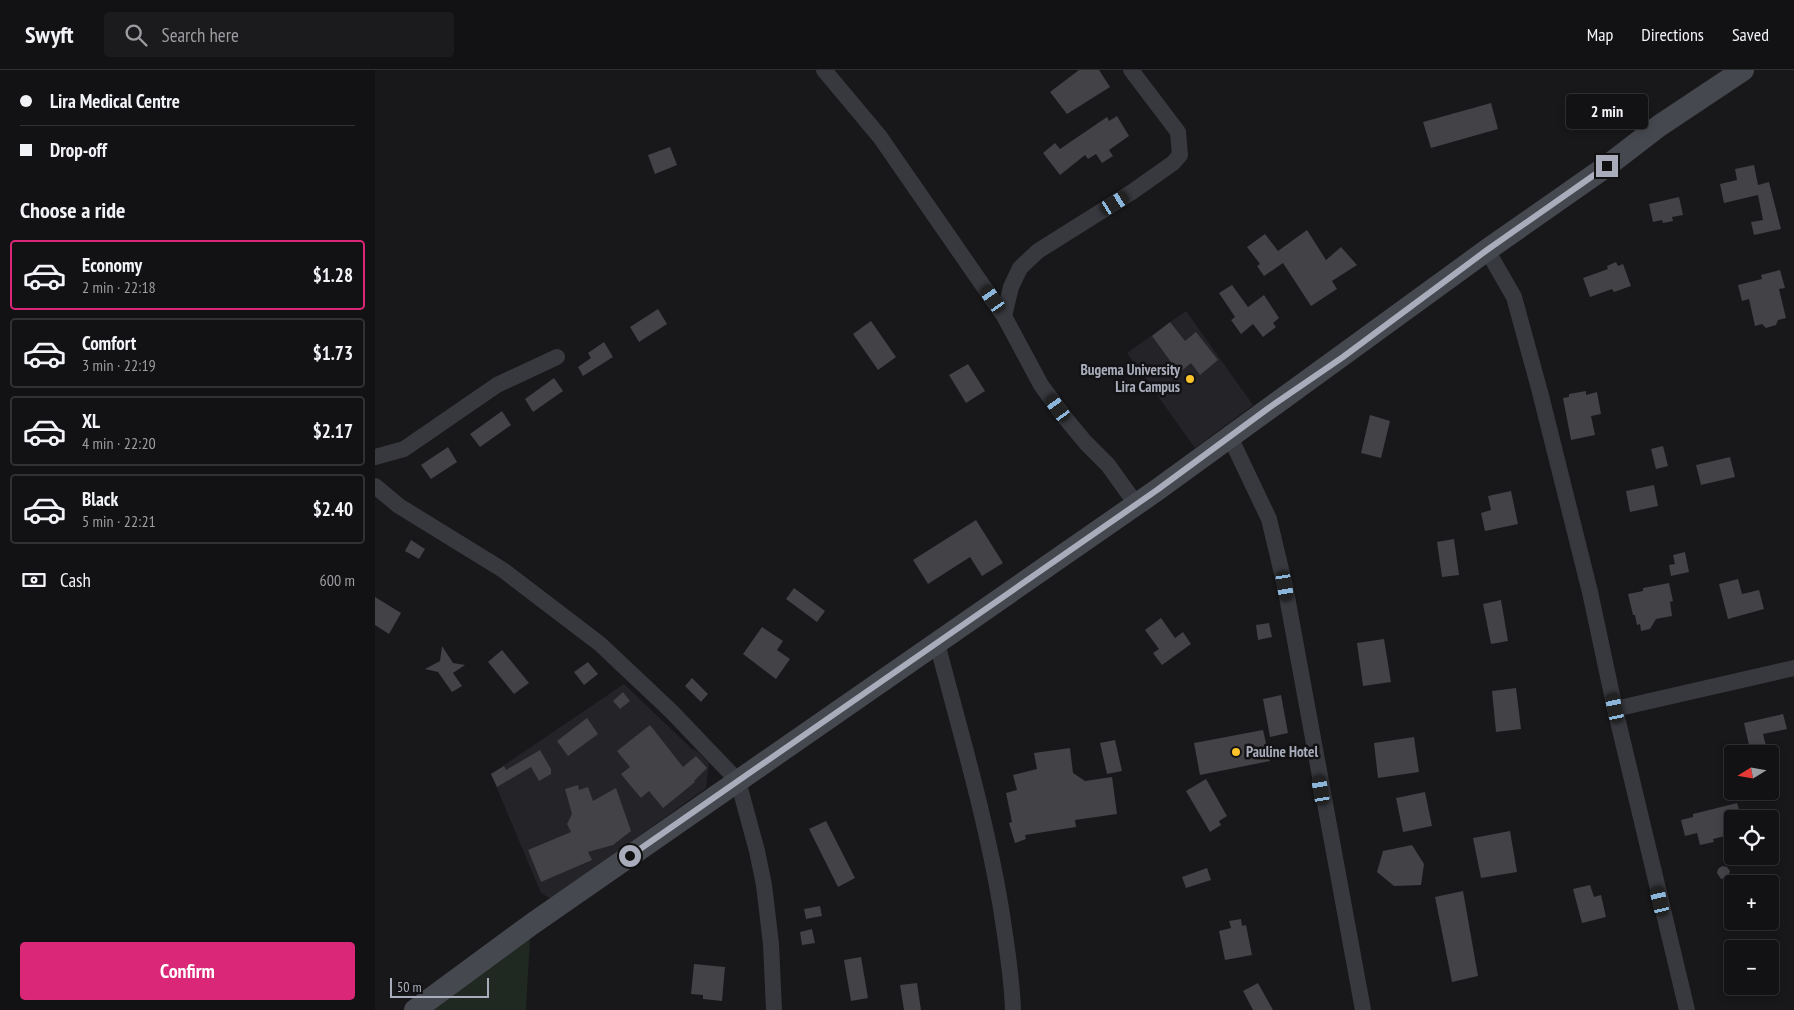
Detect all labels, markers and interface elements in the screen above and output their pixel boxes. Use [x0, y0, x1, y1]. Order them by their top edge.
search box [104, 12, 454, 57]
text: Swyft [25, 19, 74, 50]
icon: search [122, 21, 150, 49]
text: Search here [162, 23, 239, 47]
text: Map [1587, 23, 1613, 46]
text: Directions [1641, 23, 1704, 46]
text: Saved [1732, 23, 1769, 46]
text: Lira Medical Centre [50, 89, 180, 113]
callout: 2 min [1566, 93, 1648, 128]
text: 2 min [1591, 101, 1623, 121]
text: Drop-off [50, 138, 107, 162]
route end [1596, 155, 1618, 177]
car [1098, 189, 1131, 217]
text: Choose a ride [20, 196, 125, 224]
icon: car [22, 253, 67, 298]
text: Economy [82, 253, 142, 277]
text: $1.28 [313, 263, 353, 287]
text: 2 min · 22:18 [82, 277, 156, 297]
car [978, 282, 1007, 316]
icon: car [22, 331, 67, 376]
text: Comfort [82, 331, 136, 355]
text: $1.73 [313, 341, 353, 365]
text: 3 min · 22:19 [82, 355, 156, 375]
place label: Bugema University Lira Campus [1080, 360, 1181, 396]
marker: Bugema University Lira Campus [1184, 373, 1196, 385]
car [1043, 391, 1072, 425]
icon: car [22, 409, 67, 454]
text: XL [82, 409, 100, 433]
text: $2.17 [313, 419, 353, 443]
text: 4 min · 22:20 [82, 433, 156, 453]
icon: car [22, 487, 67, 532]
text: Black [82, 487, 118, 511]
text: $2.40 [313, 497, 353, 521]
text: 5 min · 22:21 [82, 511, 156, 531]
icon: cash [20, 566, 48, 594]
text: Cash [60, 568, 91, 592]
text: 600 m [320, 570, 355, 590]
car [1275, 570, 1294, 602]
car [1604, 692, 1625, 724]
place label: Pauline Hotel [1246, 742, 1318, 761]
north arrow [1724, 745, 1779, 800]
map controls [1724, 745, 1779, 995]
marker: Pauline Hotel [1230, 746, 1242, 758]
car [1311, 774, 1330, 806]
button: locate [1724, 810, 1779, 865]
route start [619, 845, 641, 867]
button: + [1724, 875, 1779, 930]
car [1649, 885, 1670, 917]
button: − [1724, 940, 1779, 995]
button: Confirm [20, 942, 355, 1000]
scale bar [390, 975, 489, 998]
text: 50 m [397, 978, 422, 996]

